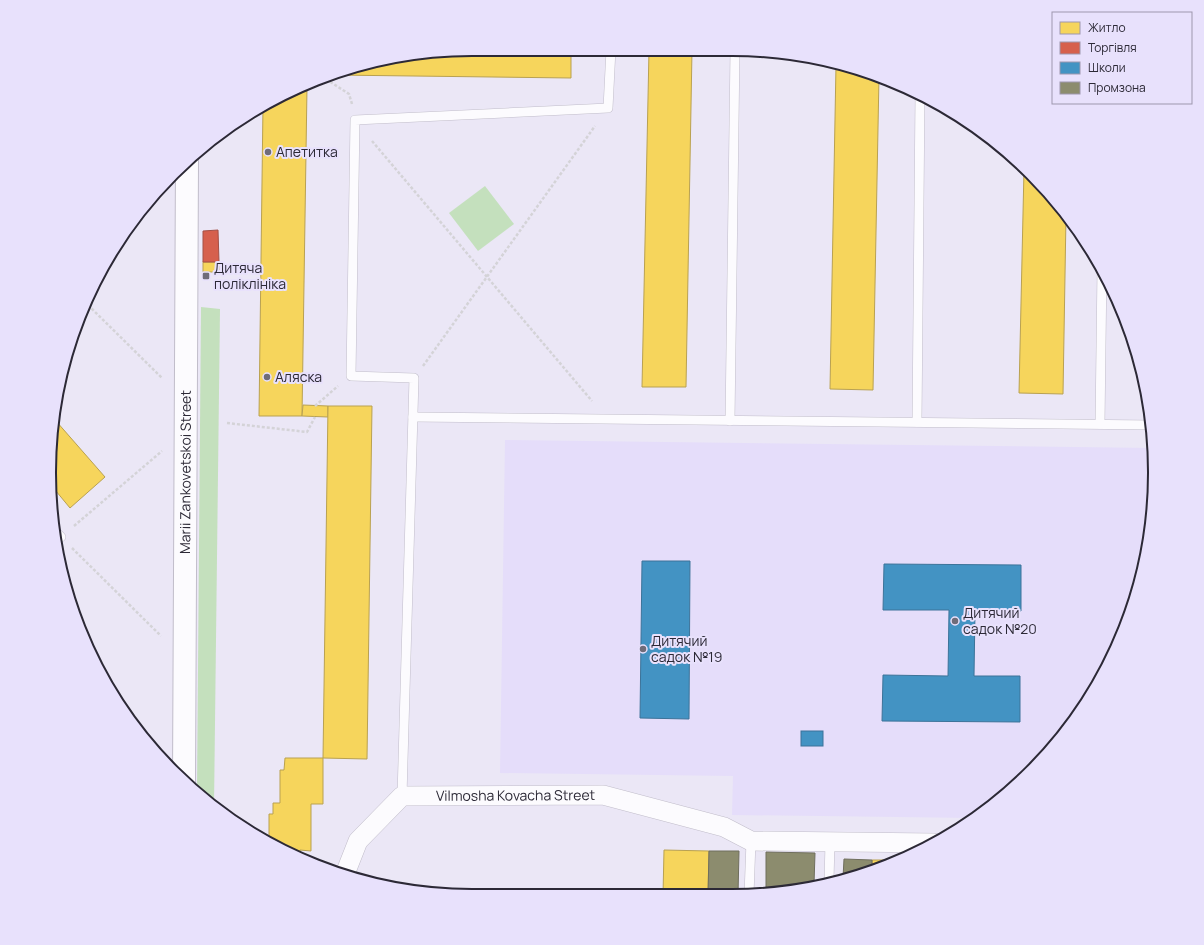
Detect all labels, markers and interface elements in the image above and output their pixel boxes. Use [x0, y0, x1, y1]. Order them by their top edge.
legend [1052, 12, 1192, 104]
text: Житло [1088, 19, 1125, 36]
text: Торгівля [1088, 39, 1137, 56]
text: Школи [1088, 59, 1126, 76]
text: Промзона [1088, 79, 1146, 96]
place label: Апетитка [276, 142, 338, 161]
marker: Апетитка [263, 147, 273, 157]
place label: Дитяча поліклініка [214, 258, 286, 293]
marker: Дитяча поліклініка [201, 271, 211, 281]
place label: Аляска [275, 367, 322, 386]
marker: Аляска [262, 372, 272, 382]
street label: Marii Zankovetskoi Street [175, 390, 195, 554]
place label: Дитячий садок №20 [963, 603, 1037, 638]
marker: Дитячий садок №20 [950, 616, 960, 626]
place label: Дитячий садок №19 [651, 631, 723, 666]
marker: Дитячий садок №19 [638, 644, 648, 654]
street label: Vilmosha Kovacha Street [436, 785, 596, 805]

